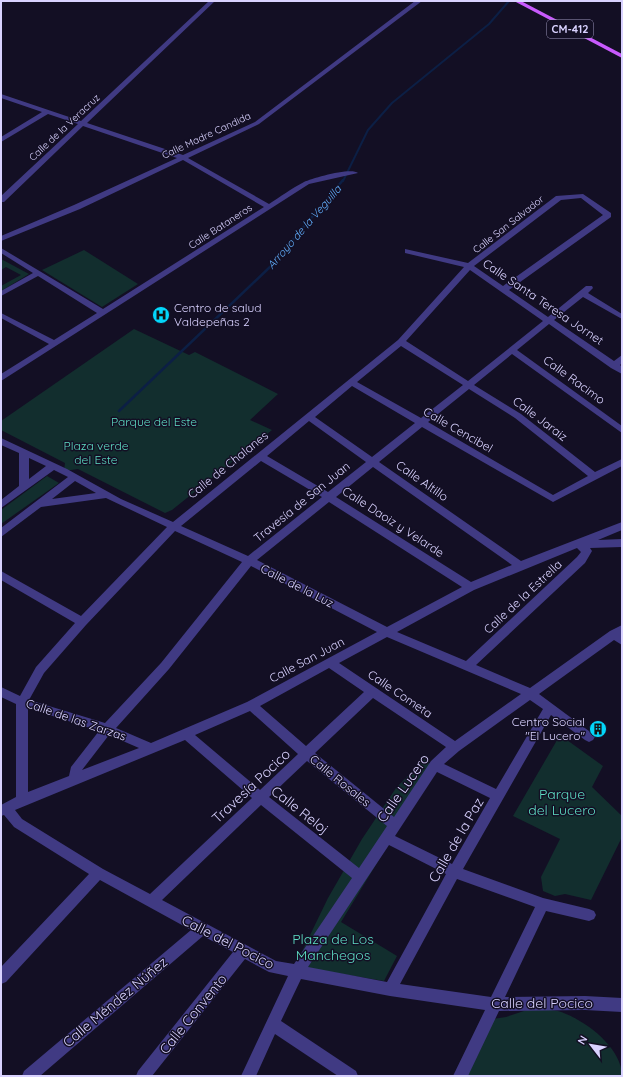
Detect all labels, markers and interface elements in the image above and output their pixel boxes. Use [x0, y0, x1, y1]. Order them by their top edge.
road number: CM-412 [547, 20, 593, 38]
street label: Calle de la Veracruz [26, 91, 103, 164]
street label: Calle Madre Candida [160, 109, 253, 162]
water label: Arroyo de la Veguilla [264, 181, 345, 272]
street label: Calle San Salvador [470, 193, 547, 256]
street label: Calle Bataneros [186, 201, 255, 252]
street label: Calle Santa Teresa Jornet [480, 255, 607, 348]
place label: Centro de salud Valdepeñas 2 [174, 300, 262, 329]
hospital icon: Centro de salud Valdepeñas 2 [151, 305, 171, 325]
street label: Calle Racimo [540, 352, 608, 407]
street label: Calle Jaraiz [510, 393, 571, 444]
street label: Calle Cencibel [421, 404, 496, 455]
park label: Parque del Este [111, 414, 197, 429]
street label: Calle de Chalanes [184, 427, 271, 502]
park label: Plaza verde del Este [64, 438, 129, 467]
street label: Calle Altillo [393, 457, 451, 504]
street label: Travesía de San Juan [251, 458, 353, 545]
street label: Calle Daoiz y Velarde [340, 483, 447, 560]
street label: Calle de la Estrella [480, 556, 565, 637]
street label: Calle de la Luz [258, 561, 337, 611]
street label: Calle San Juan [267, 634, 347, 686]
street label: Calle Cometa [365, 666, 435, 721]
street label: Calle de las Zarzas [24, 695, 129, 744]
place label: Centro Social "El Lucero" [512, 714, 585, 743]
building icon: Centro Social "El Lucero" [588, 719, 608, 739]
street label: Travesía Pocico [208, 745, 294, 827]
street label: Calle Lucero [373, 750, 433, 826]
street label: Calle Rosales [307, 752, 374, 810]
street label: Calle Reloj [268, 782, 332, 838]
park label: Parque del Lucero [528, 785, 596, 819]
street label: Calle de la Paz [424, 794, 488, 886]
street label: Calle del Pocico [179, 911, 277, 973]
park label: Plaza de Los Manchegos [292, 930, 374, 964]
street label: Calle Méndez Núñez [59, 953, 171, 1051]
street label: Calle Convento [155, 970, 231, 1058]
street label: Calle del Pocico [491, 994, 593, 1012]
north arrow [571, 1025, 611, 1065]
text: N [574, 1033, 591, 1047]

